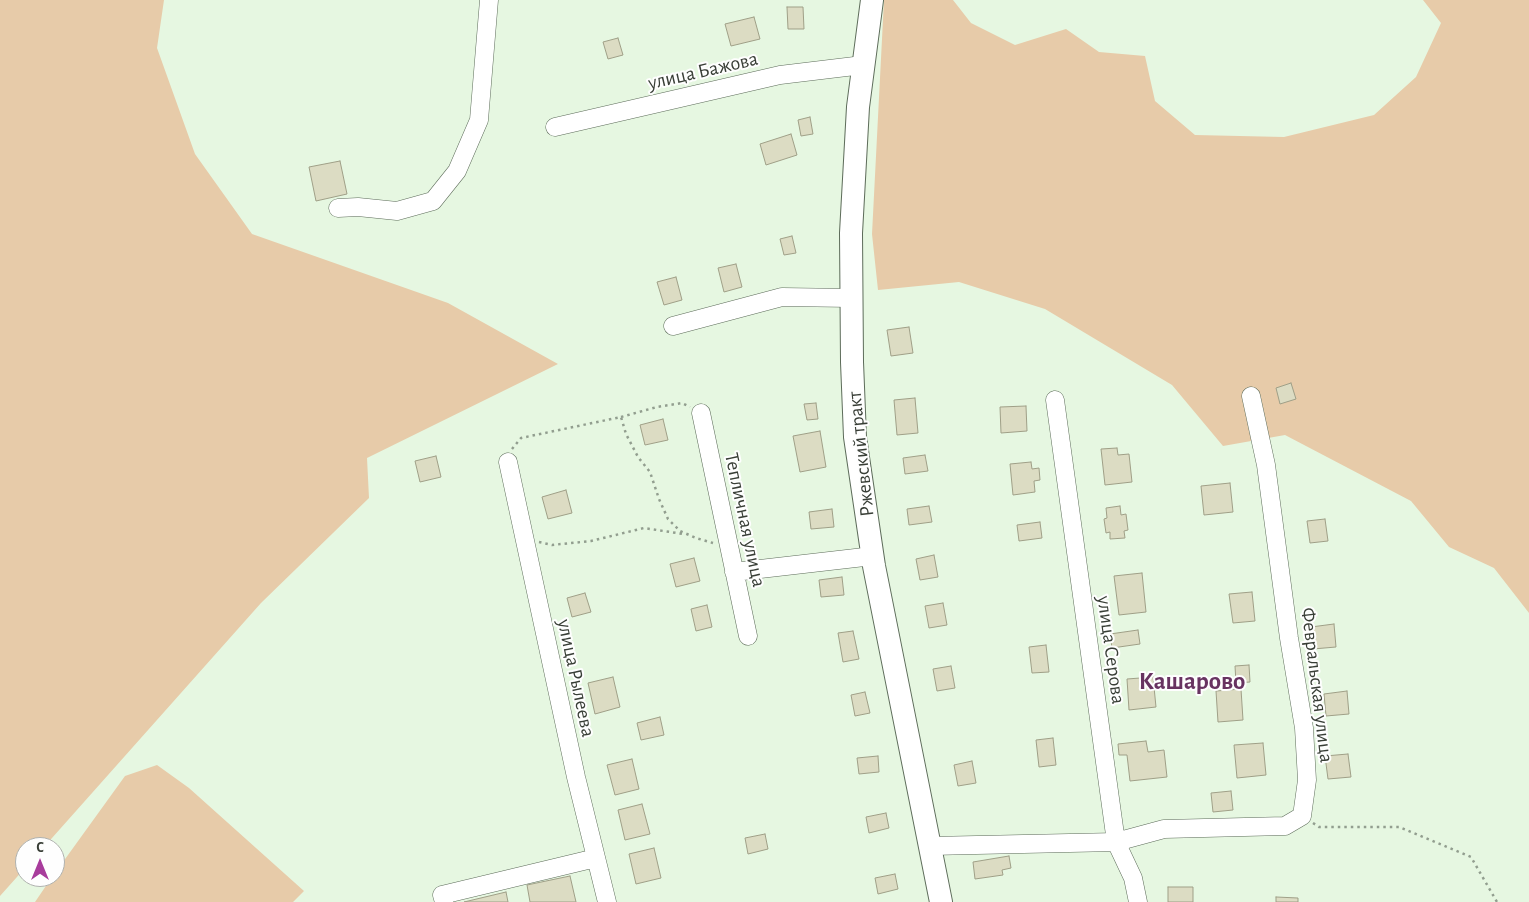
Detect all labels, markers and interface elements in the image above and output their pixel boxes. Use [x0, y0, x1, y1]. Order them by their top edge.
street label: улица Бажова [646, 47, 760, 95]
street label: Ржевский тракт [842, 390, 880, 518]
street label: Тепличная улица [719, 451, 771, 589]
street label: улица Серова [1092, 594, 1130, 706]
street label: Февральская улица [1296, 606, 1338, 764]
street label: улица Рылеева [552, 617, 600, 739]
district label: Кашарово [1139, 666, 1245, 696]
north arrow [15, 837, 65, 887]
text: С [36, 841, 44, 855]

